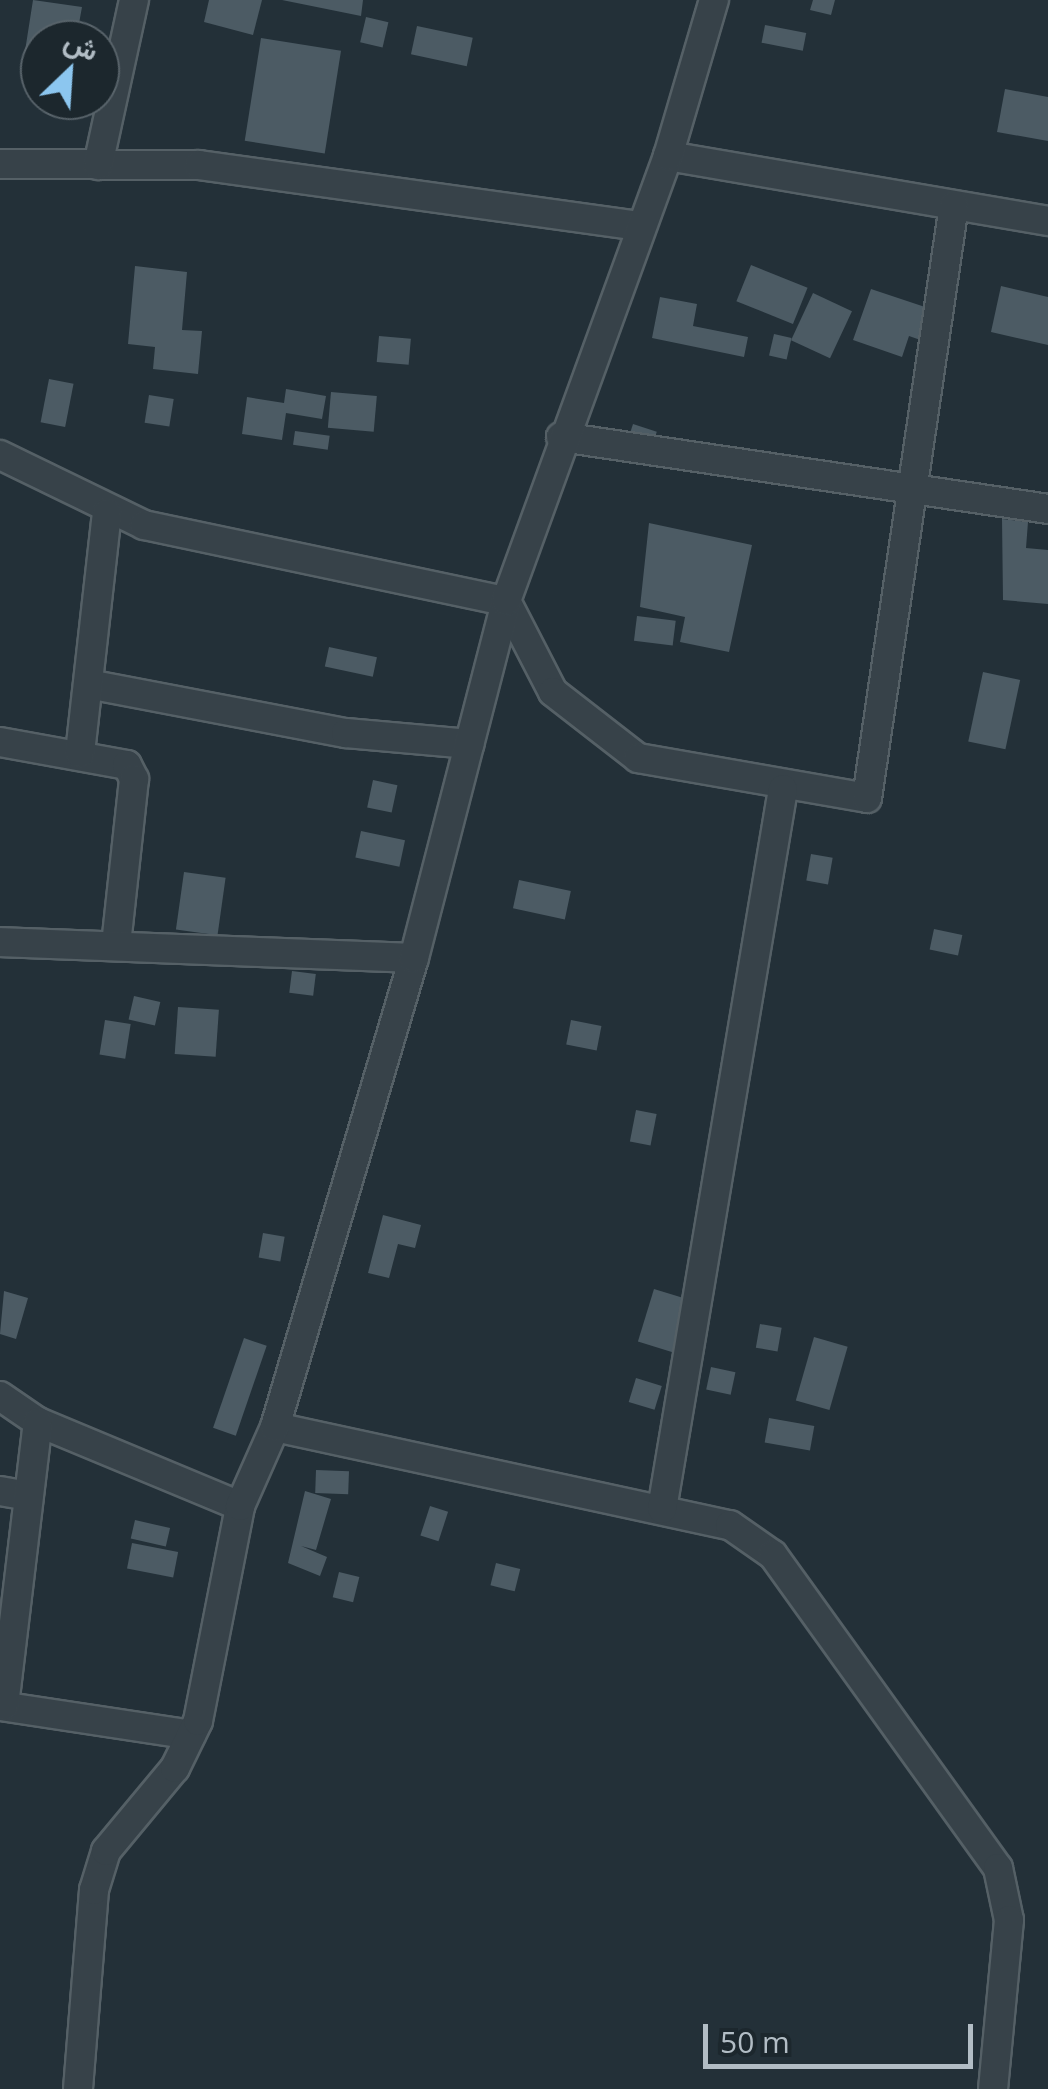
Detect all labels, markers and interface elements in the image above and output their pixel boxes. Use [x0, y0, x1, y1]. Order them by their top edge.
north arrow [20, 20, 120, 120]
text: ش [59, 20, 105, 69]
scale bar [708, 2004, 978, 2066]
text: 50 m [720, 2021, 790, 2062]

